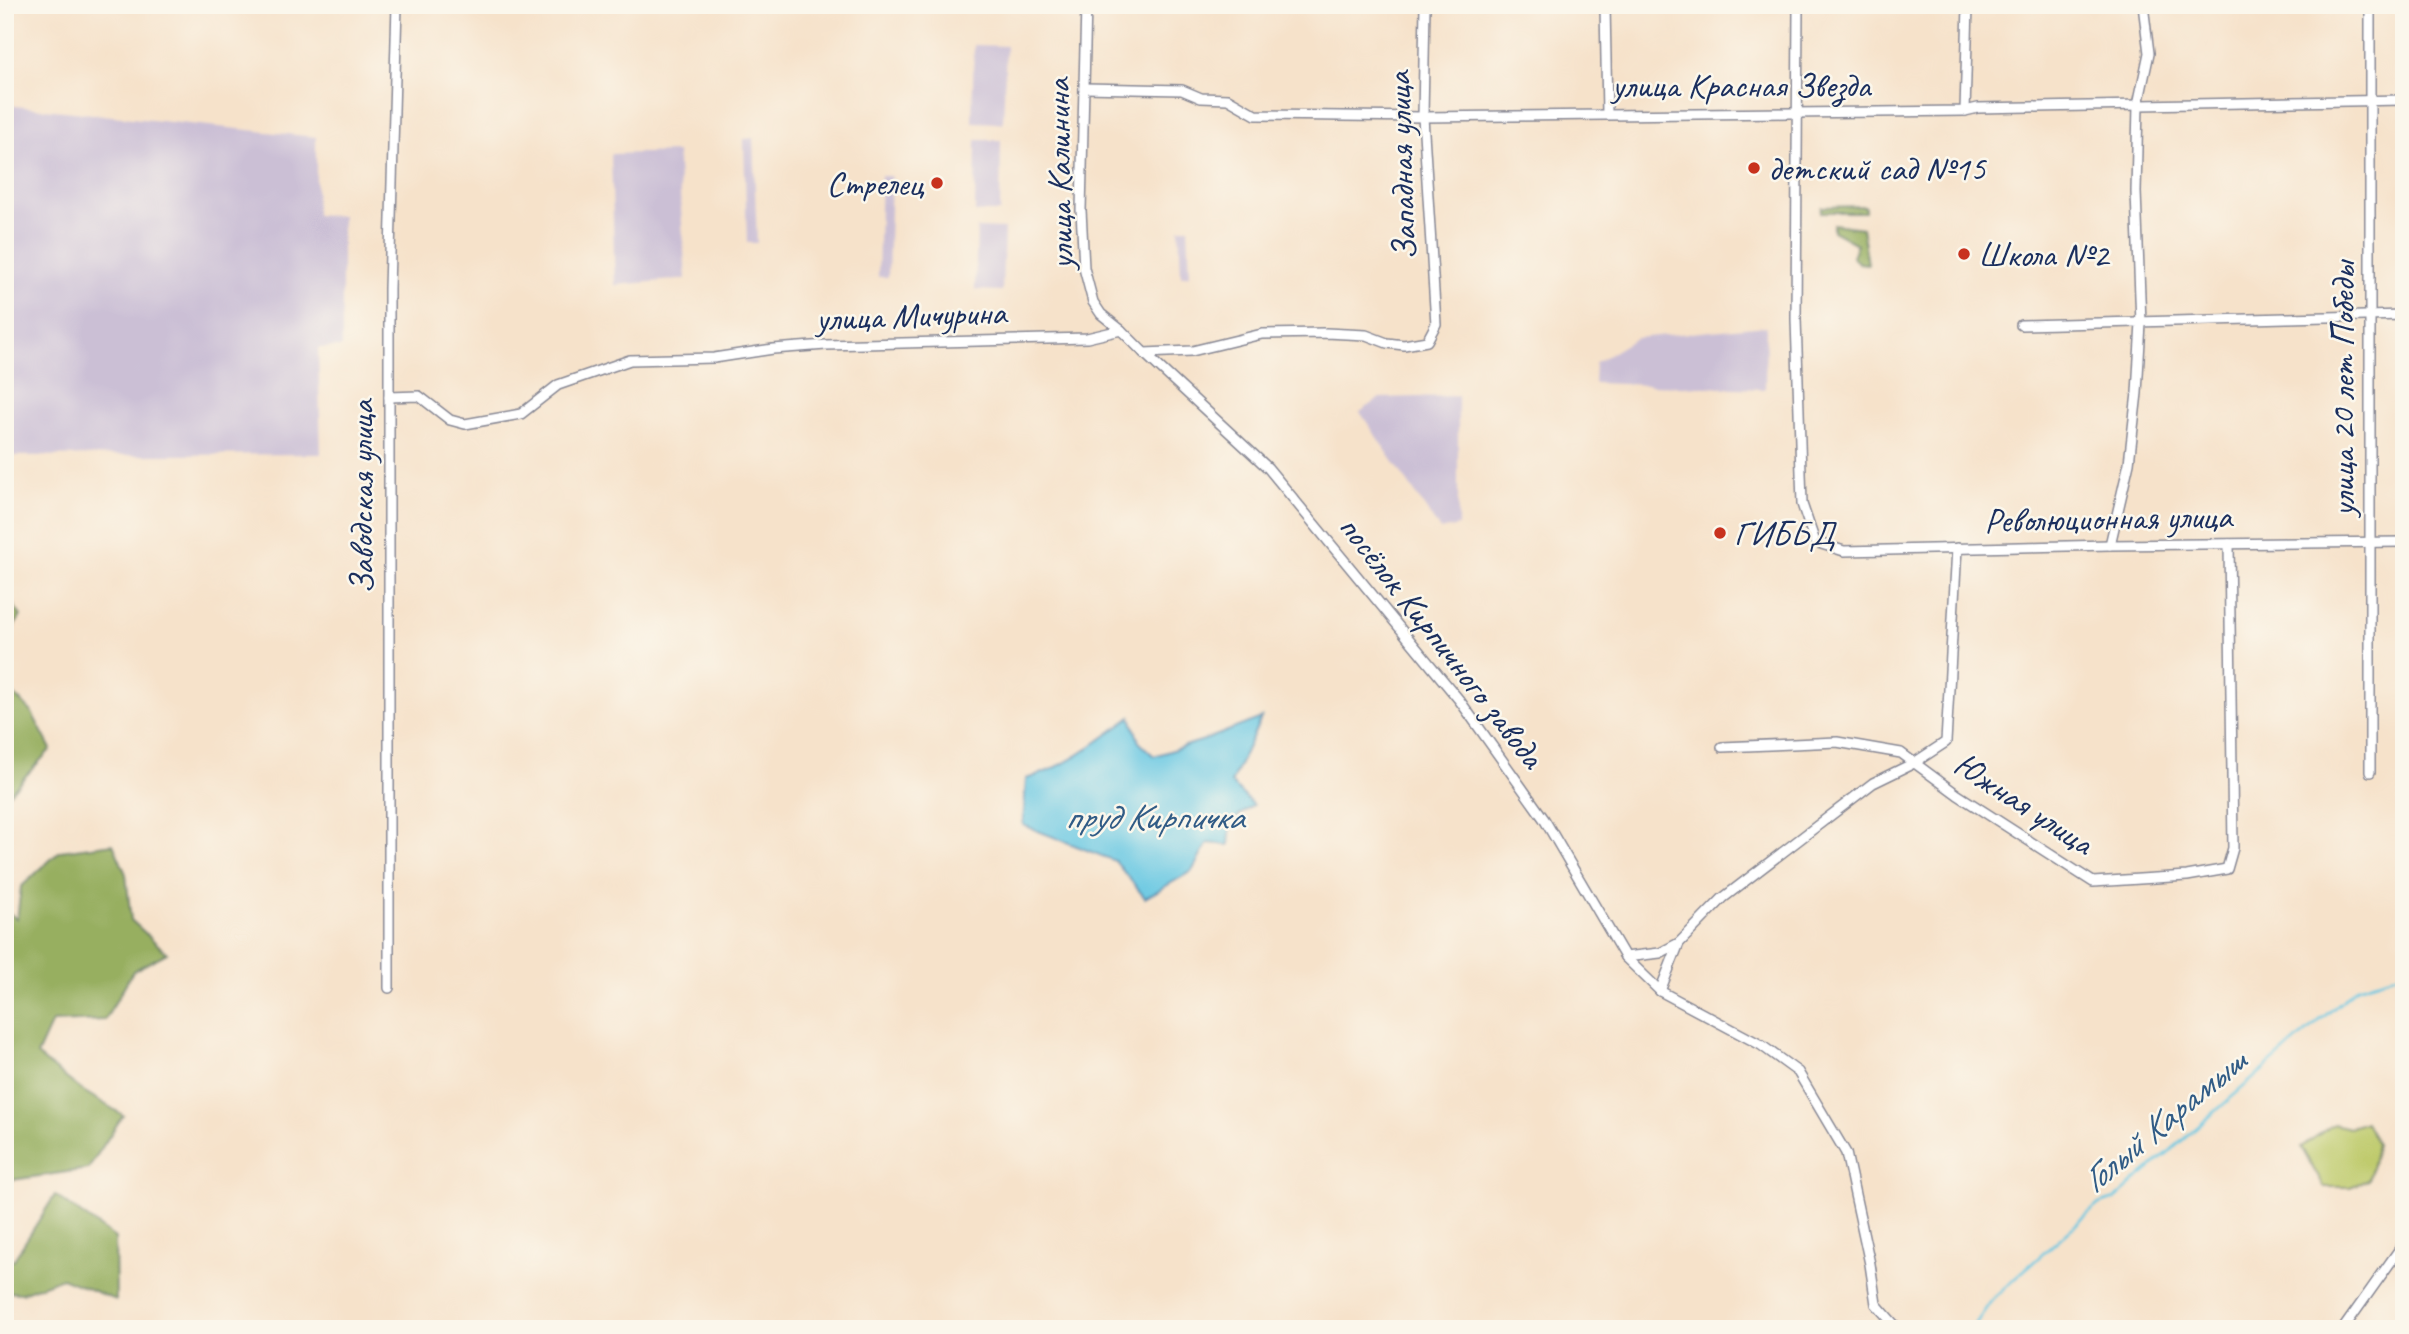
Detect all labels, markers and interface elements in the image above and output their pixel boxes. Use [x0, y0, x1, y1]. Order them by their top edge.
street label: улица Красная Звезда [1610, 63, 1872, 108]
street label: Западная улица [1376, 68, 1427, 261]
street label: улица Калинина [1035, 75, 1084, 272]
place label: детский сад №15 [1768, 146, 1988, 191]
marker: детский сад №15 [1746, 160, 1762, 176]
place label: Стрелец [827, 161, 924, 206]
marker: Стрелец [929, 175, 945, 191]
place label: Школа №2 [1978, 232, 2112, 277]
marker: Школа №2 [1956, 246, 1972, 262]
street label: улица 20 лет Победы [2320, 259, 2365, 519]
street label: улица Мичурина [813, 290, 1010, 341]
street label: Заводская улица [339, 397, 384, 594]
street label: Революционная улица [1984, 494, 2235, 543]
street label: посёлок Кирпичного завода [1329, 506, 1556, 779]
place label: ГИББД [1734, 511, 1837, 556]
marker: ГИББД [1712, 525, 1728, 541]
street label: Южная улица [1946, 742, 2104, 866]
water label: пруд Кирпичка [1065, 793, 1247, 840]
water label: Голый Карамыш [2071, 1036, 2258, 1203]

